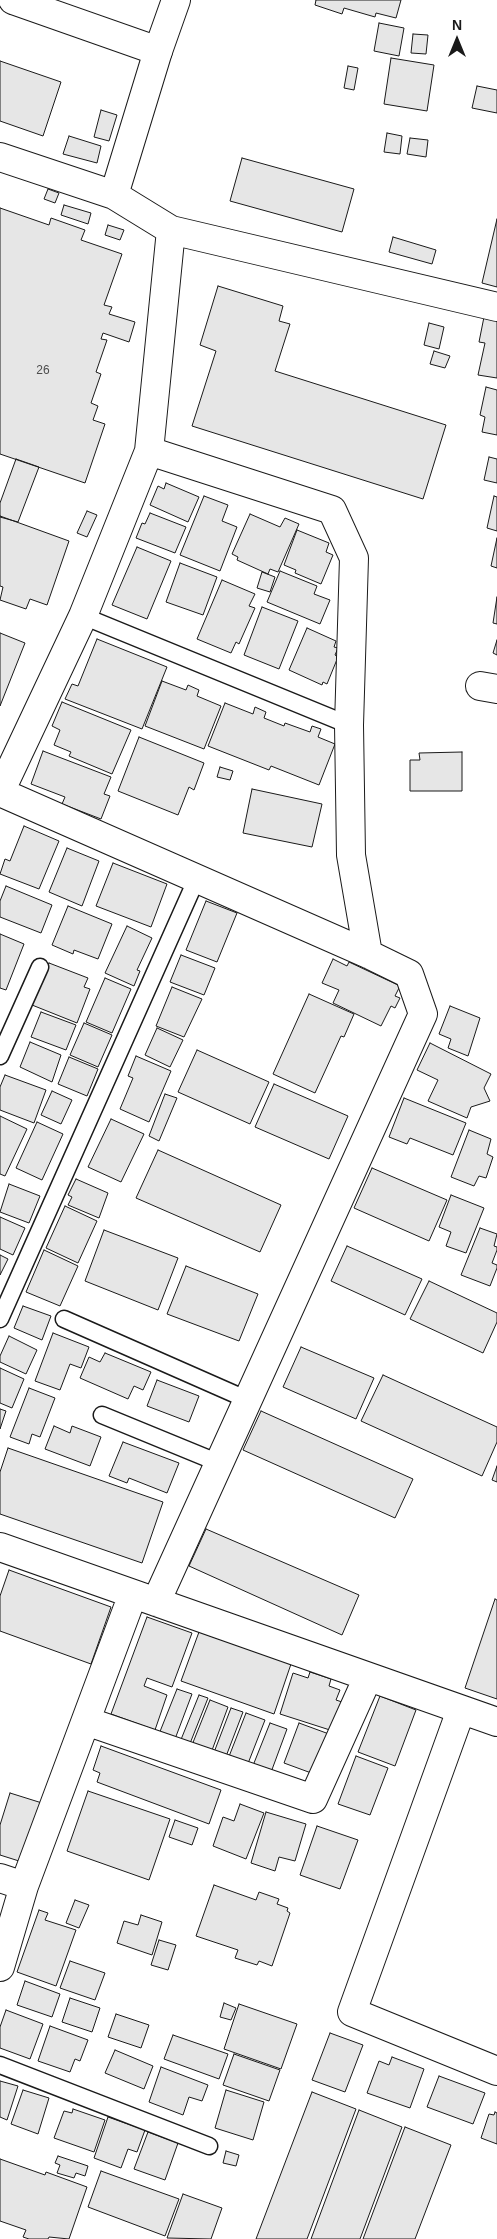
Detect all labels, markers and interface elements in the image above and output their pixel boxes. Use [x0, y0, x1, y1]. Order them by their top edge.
north arrow [432, 15, 482, 65]
text: N [452, 17, 462, 33]
house number: 26 [36, 364, 50, 378]

